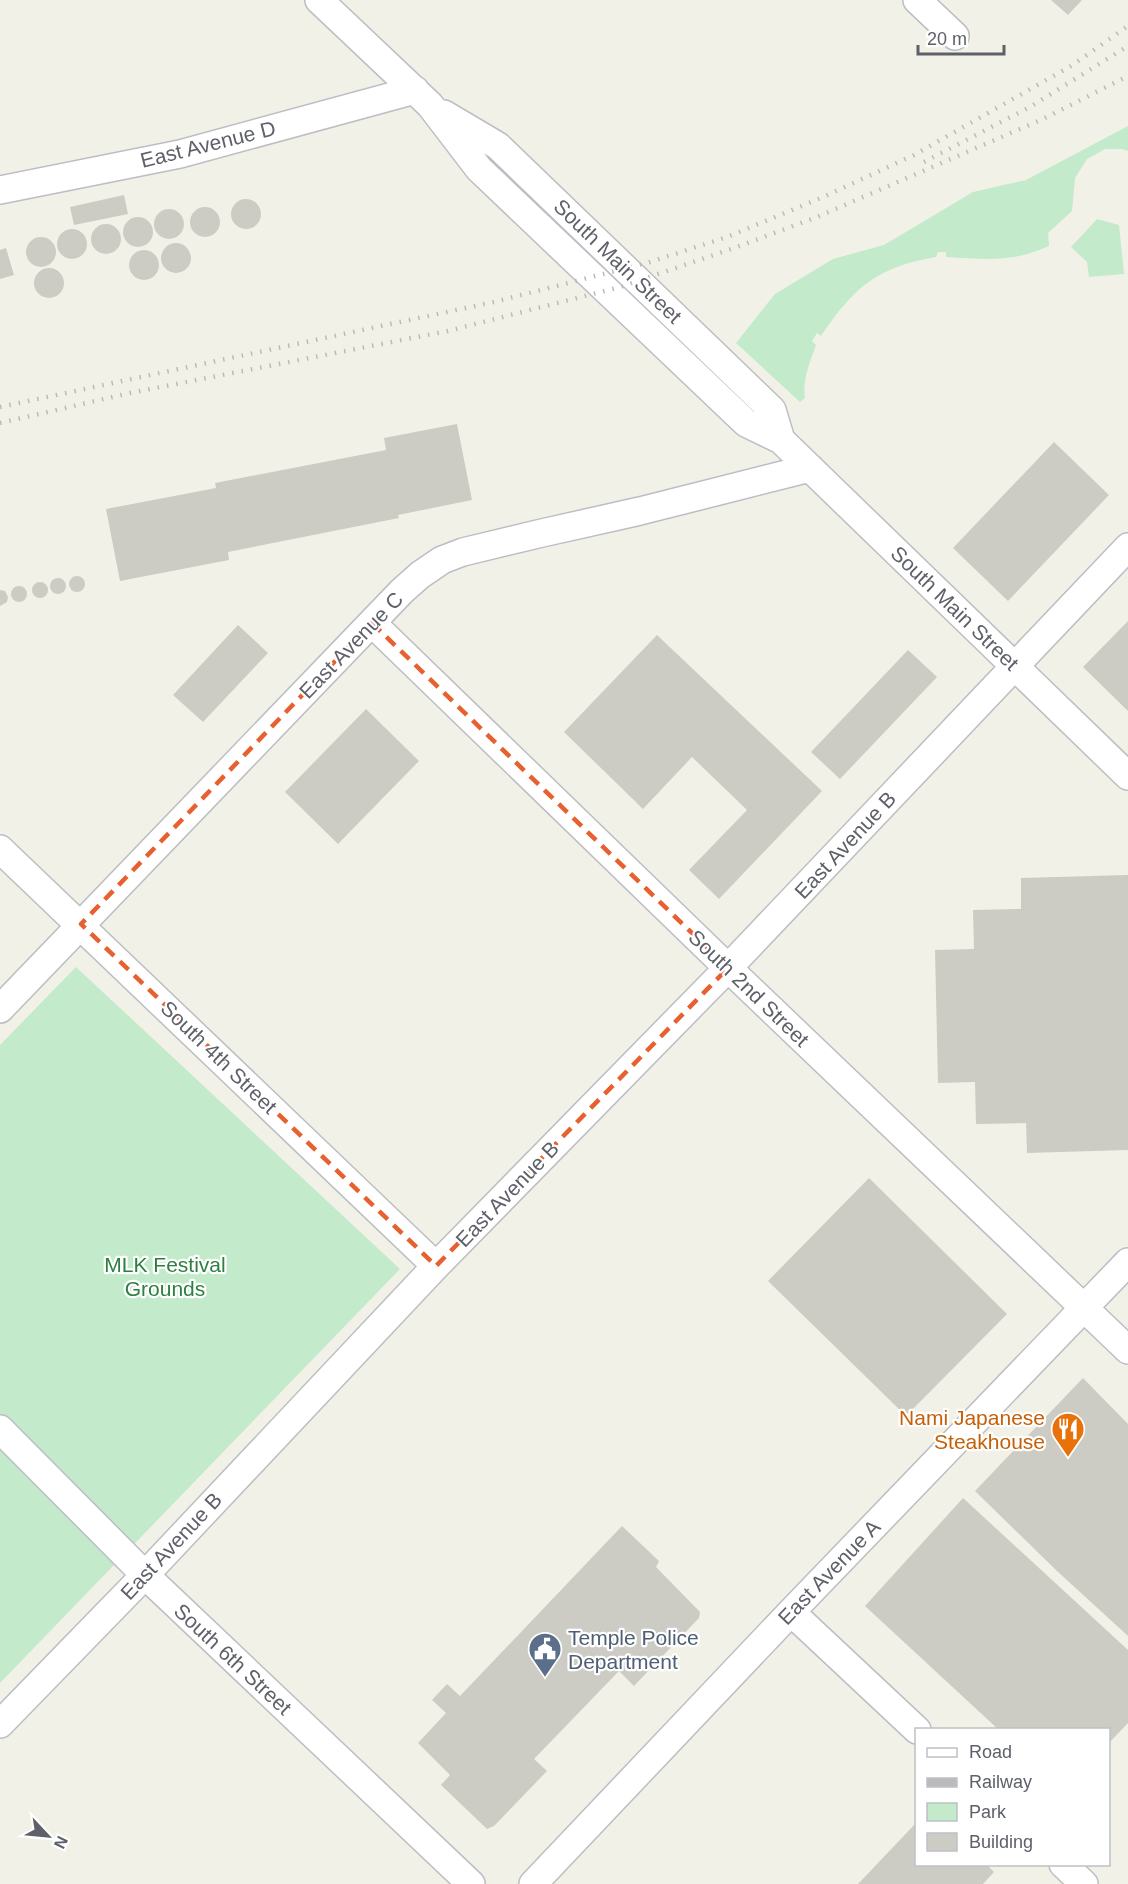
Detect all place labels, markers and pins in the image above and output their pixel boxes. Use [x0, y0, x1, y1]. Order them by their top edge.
place label: Nami Japanese Steakhouse [899, 1406, 1045, 1453]
restaurant icon: Nami Japanese Steakhouse [1050, 1411, 1086, 1458]
place label: Temple Police Department [568, 1626, 699, 1673]
public building icon: Temple Police Department [527, 1631, 563, 1678]

